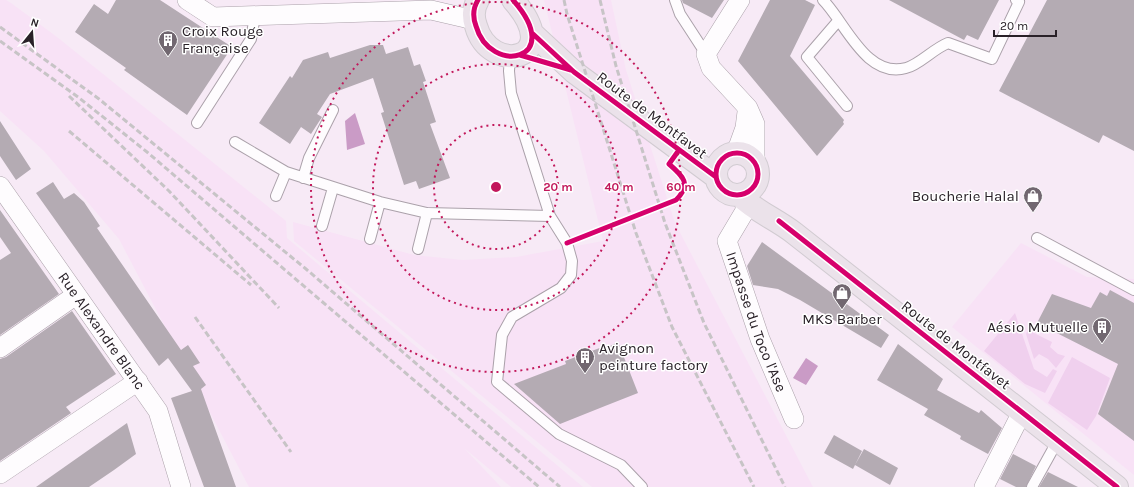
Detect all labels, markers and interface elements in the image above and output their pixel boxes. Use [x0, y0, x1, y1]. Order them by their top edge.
north arrow [12, 12, 52, 52]
scale bar [994, 12, 1056, 38]
text: N [29, 16, 40, 30]
text: 20 m [1000, 19, 1028, 33]
place label: Croix Rouge Française [182, 22, 263, 57]
building icon: Croix Rouge Française [157, 29, 179, 57]
street label: Route de Montfavet [593, 68, 711, 163]
centre of rings [489, 180, 503, 194]
text: 20 m [543, 180, 573, 194]
text: 40 m [604, 180, 634, 194]
text: 60 m [666, 180, 696, 194]
shop icon: Boucherie Halal [1022, 185, 1044, 213]
place label: Boucherie Halal [912, 187, 1019, 205]
street label: Impasse du Toco l'Ase [722, 249, 790, 395]
street label: Rue Alexandre Blanc [54, 269, 149, 393]
shop icon: MKS Barber [831, 282, 853, 310]
street label: Route de Montfavet [898, 297, 1014, 393]
place label: MKS Barber [802, 310, 882, 328]
building icon: Aésio Mutuelle [1091, 316, 1113, 344]
place label: Aésio Mutuelle [987, 318, 1088, 336]
place label: Avignon peinture factory [599, 339, 708, 374]
building icon: Avignon peinture factory [574, 346, 596, 374]

